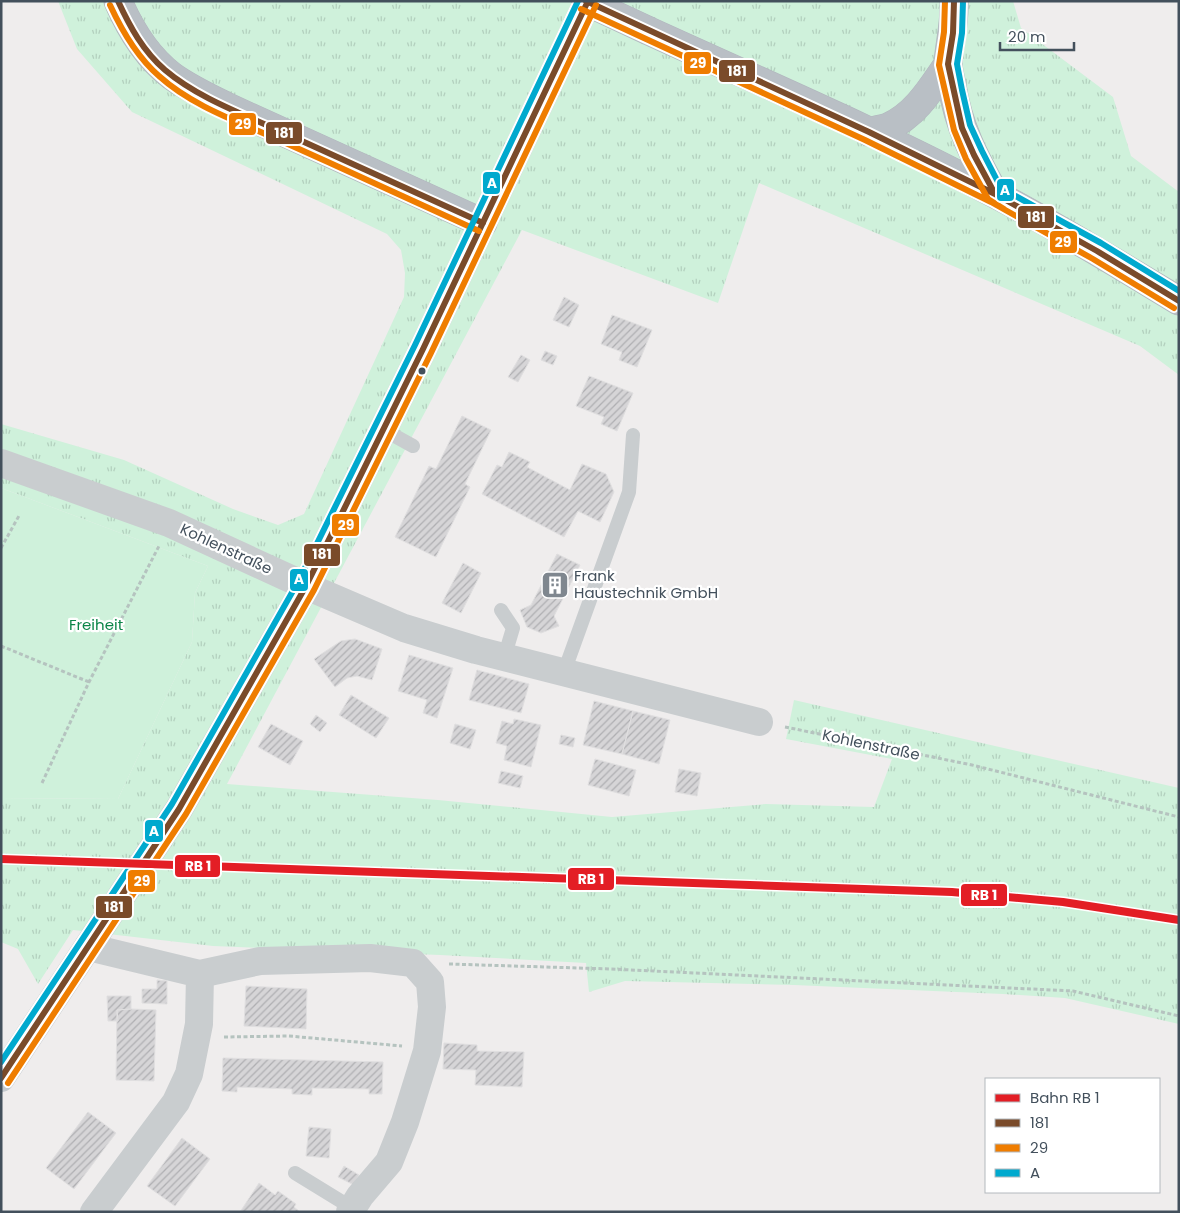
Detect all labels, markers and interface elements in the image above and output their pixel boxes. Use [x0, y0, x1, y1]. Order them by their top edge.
scale bar [1000, 20, 1074, 52]
text: 20 m [1008, 26, 1046, 47]
line badge: 29 [683, 51, 712, 75]
text: 29 [690, 53, 706, 73]
line badge: 181 [718, 59, 756, 83]
text: 181 [727, 61, 747, 81]
line badge: 29 [228, 112, 257, 136]
text: 29 [235, 114, 251, 134]
line badge: 181 [265, 121, 303, 145]
text: 181 [274, 123, 294, 143]
line badge: A [482, 171, 501, 195]
text: A [487, 173, 498, 193]
line badge: A [996, 178, 1015, 202]
text: A [1000, 180, 1011, 200]
line badge: 181 [1017, 205, 1055, 229]
text: 181 [1026, 207, 1046, 227]
line badge: 29 [1049, 230, 1078, 254]
text: 29 [1055, 232, 1071, 252]
unlabelled marker [417, 366, 427, 376]
line badge: 29 [331, 513, 360, 537]
text: 29 [338, 515, 354, 535]
street label: Kohlenstraße [177, 518, 276, 579]
line badge: 181 [303, 543, 341, 567]
text: 181 [312, 544, 332, 564]
place label: Frank Haustechnik GmbH [574, 565, 718, 603]
line badge: A [289, 568, 309, 592]
text: A [294, 569, 305, 589]
building icon: Frank Haustechnik GmbH [540, 570, 570, 600]
park label: Freiheit [69, 614, 123, 635]
street label: Kohlenstraße [820, 724, 922, 765]
line badge: A [144, 819, 164, 843]
text: A [149, 821, 160, 841]
line badge: RB 1 [174, 854, 221, 878]
text: RB 1 [185, 856, 211, 876]
line badge: RB 1 [567, 867, 615, 891]
line badge: 29 [127, 869, 156, 893]
text: RB 1 [578, 869, 604, 889]
text: 29 [134, 871, 150, 891]
line badge: RB 1 [960, 883, 1008, 907]
text: RB 1 [971, 885, 997, 905]
line badge: 181 [95, 895, 133, 919]
text: 181 [104, 897, 124, 917]
legend [985, 1078, 1160, 1193]
text: Bahn RB 1 [1030, 1087, 1100, 1108]
text: 181 [1030, 1112, 1049, 1133]
text: 29 [1030, 1137, 1048, 1158]
text: A [1030, 1162, 1040, 1183]

